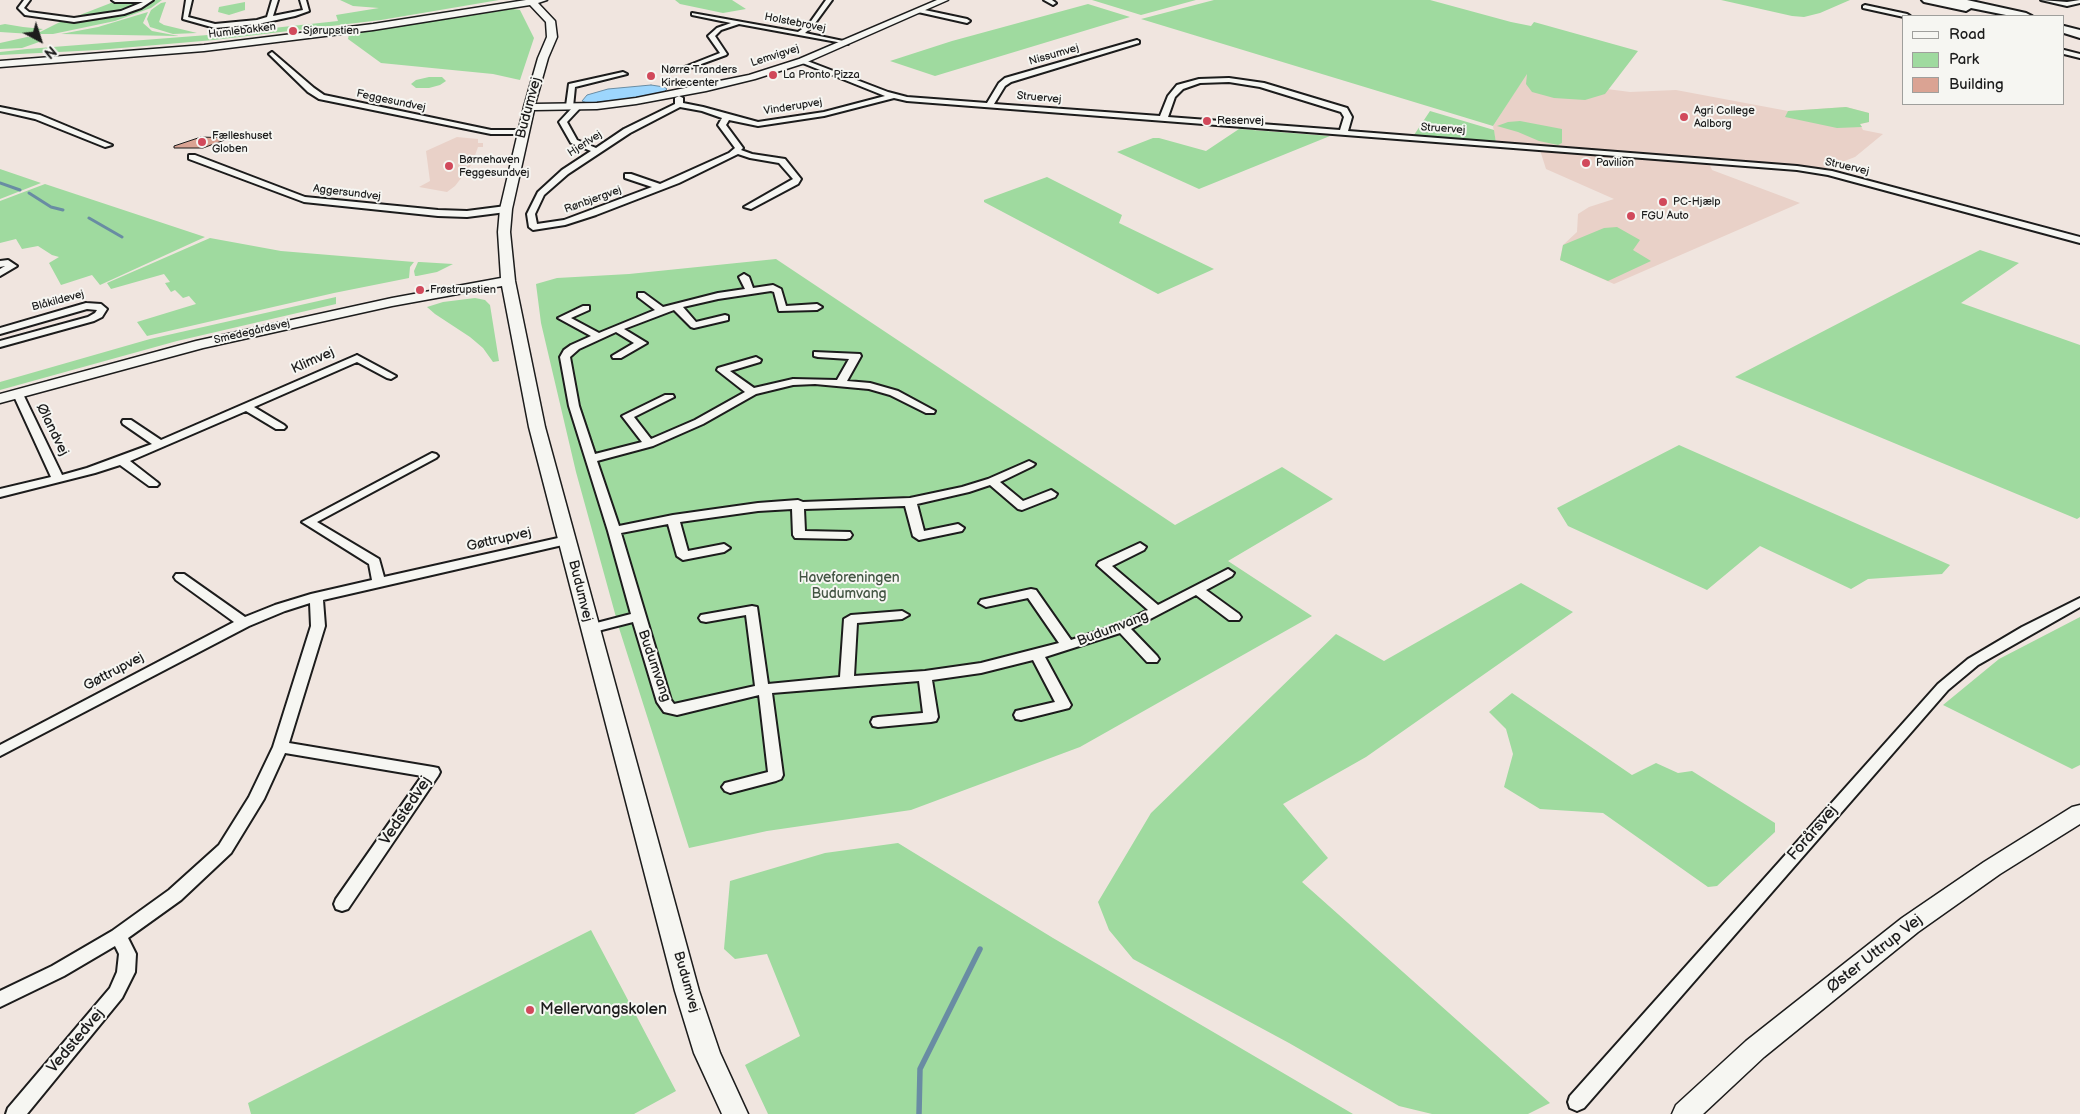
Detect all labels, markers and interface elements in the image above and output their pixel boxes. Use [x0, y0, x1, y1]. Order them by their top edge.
street label: Holstebrovej [763, 11, 827, 35]
north arrow [15, 15, 65, 65]
legend [1902, 15, 2065, 105]
street label: Humlebakken [207, 20, 277, 42]
place label: Sjørupstien [303, 24, 359, 38]
marker: Sjørupstien [287, 25, 299, 37]
text: Road [1949, 25, 1985, 44]
text: N [40, 42, 59, 62]
street label: Lemvigvej [749, 42, 801, 70]
street label: Nissumvej [1028, 42, 1080, 68]
text: Park [1949, 50, 1979, 69]
place label: Nørre Tranders Kirkecenter [661, 63, 737, 89]
place label: La Pronto Pizza [783, 68, 860, 82]
marker: La Pronto Pizza [767, 69, 779, 81]
marker: Nørre Tranders Kirkecenter [645, 70, 657, 82]
street label: Budumvej [513, 75, 545, 141]
text: Building [1949, 75, 2004, 94]
street label: Feggesundvej [355, 87, 427, 115]
street label: Struervej [1016, 89, 1062, 107]
street label: Vinderupvej [763, 96, 823, 118]
place label: Agri College Aalborg [1694, 104, 1755, 130]
marker: Agri College Aalborg [1678, 111, 1690, 123]
place label: Resenvej [1217, 114, 1264, 128]
marker: Resenvej [1201, 115, 1213, 127]
street label: Struervej [1420, 121, 1466, 137]
street label: Hjerlvej [566, 128, 604, 160]
place label: Fælleshuset Globen [212, 129, 272, 155]
marker: Fælleshuset Globen [196, 136, 208, 148]
place label: Børnehaven Feggesundvej [459, 153, 529, 179]
place label: Pavilion [1596, 156, 1634, 170]
street label: Struervej [1824, 156, 1870, 178]
marker: Pavilion [1580, 157, 1592, 169]
marker: Børnehaven Feggesundvej [443, 160, 455, 172]
street label: Aggersundvej [312, 182, 382, 204]
street label: Rønbjergvej [563, 184, 623, 216]
place label: PC-Hjælp [1673, 195, 1721, 209]
marker: PC-Hjælp [1657, 196, 1669, 208]
place label: FGU Auto [1641, 209, 1689, 223]
marker: FGU Auto [1625, 210, 1637, 222]
place label: Frøstrupstien [430, 283, 496, 297]
marker: Frøstrupstien [414, 284, 426, 296]
street label: Blåkildevej [30, 288, 86, 314]
street label: Smedegårdsvej [213, 317, 291, 347]
street label: Klimvej [289, 344, 337, 378]
street label: Ølandvej [32, 401, 72, 459]
street label: Gøttrupvej [465, 524, 533, 556]
street label: Budumvej [564, 558, 596, 624]
park label: Haveforeningen Budumvang [798, 570, 900, 602]
street label: Budumvang [1075, 608, 1151, 650]
street label: Budumvang [634, 628, 674, 704]
street label: Gøttrupvej [81, 649, 147, 695]
street label: Vedstedvej [376, 773, 436, 849]
street label: Forårsvej [1784, 801, 1842, 865]
street label: Øster Uttrup Vej [1823, 911, 1927, 997]
street label: Budumvej [669, 949, 703, 1015]
place label: Mellervangskolen [540, 1000, 667, 1020]
marker: Mellervangskolen [524, 1004, 536, 1016]
street label: Vedstedvej [43, 1005, 109, 1077]

